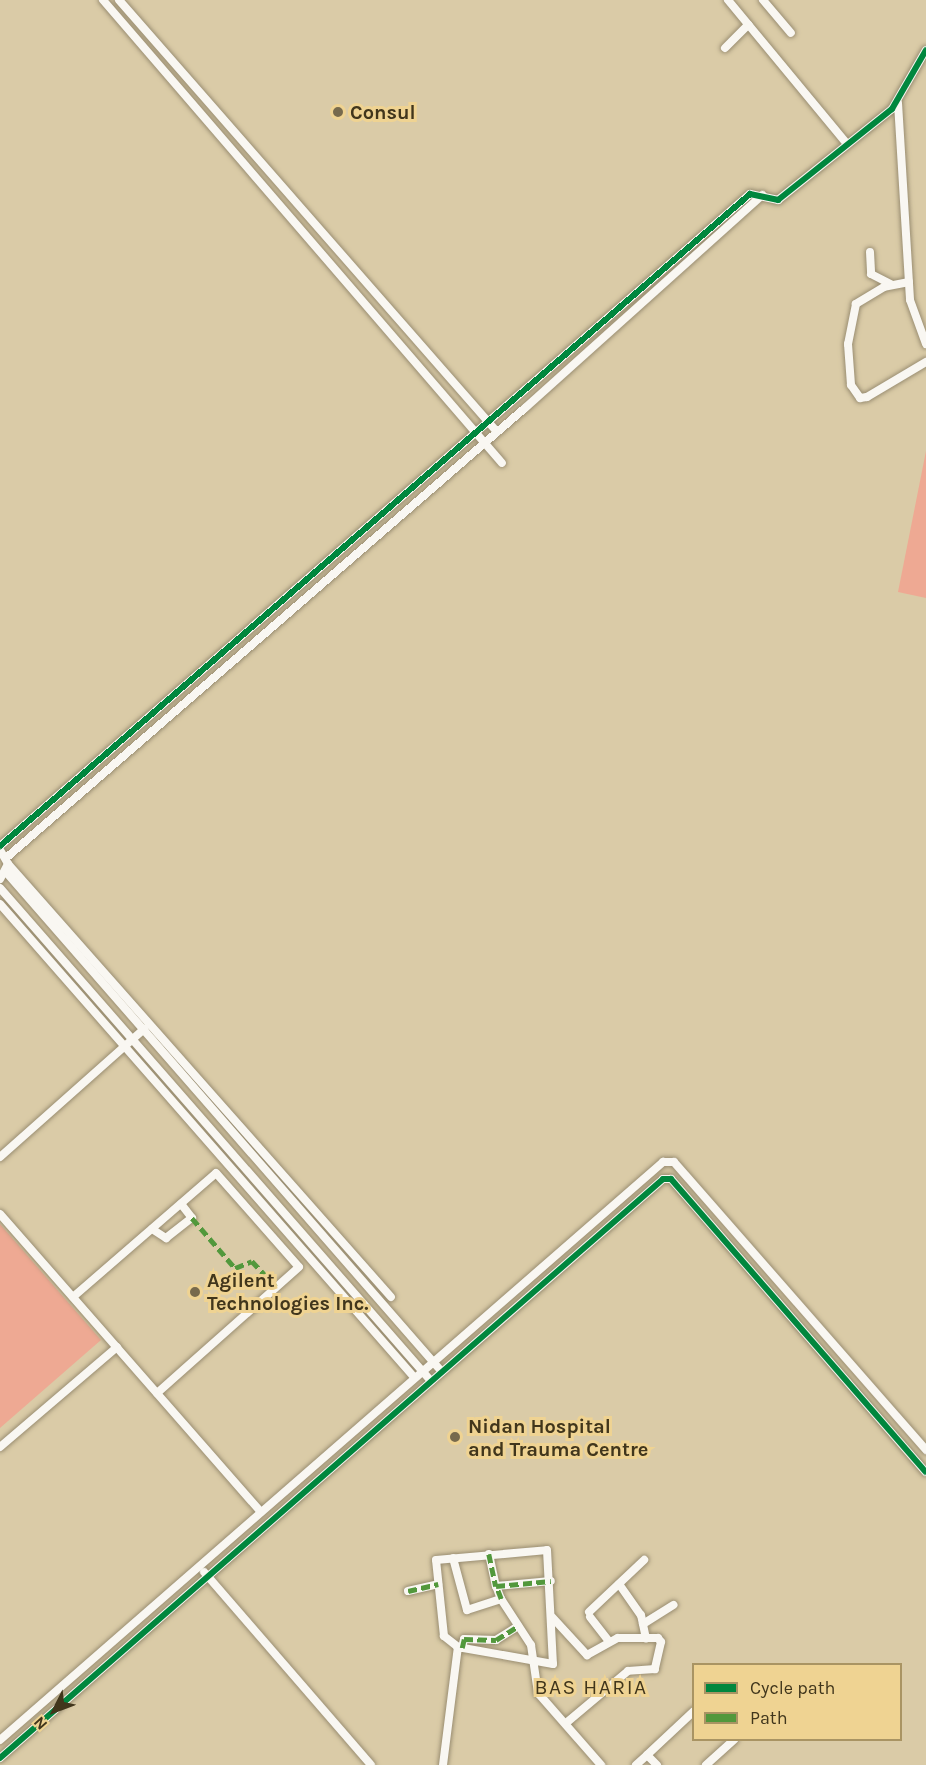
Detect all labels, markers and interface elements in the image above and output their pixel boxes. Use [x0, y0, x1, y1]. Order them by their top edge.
place label: Consul [350, 100, 416, 124]
marker: Consul [331, 105, 345, 119]
place label: Agilent Technologies Inc. [207, 1268, 369, 1315]
marker: Agilent Technologies Inc. [188, 1285, 202, 1299]
place label: Nidan Hospital and Trauma Centre [468, 1414, 648, 1461]
marker: Nidan Hospital and Trauma Centre [446, 1428, 464, 1446]
legend [692, 1663, 902, 1741]
district label: BAS HARIA [534, 1674, 648, 1700]
text: Cycle path [750, 1677, 835, 1699]
north arrow [24, 1681, 84, 1741]
text: Path [750, 1707, 788, 1729]
text: N [29, 1713, 51, 1734]

